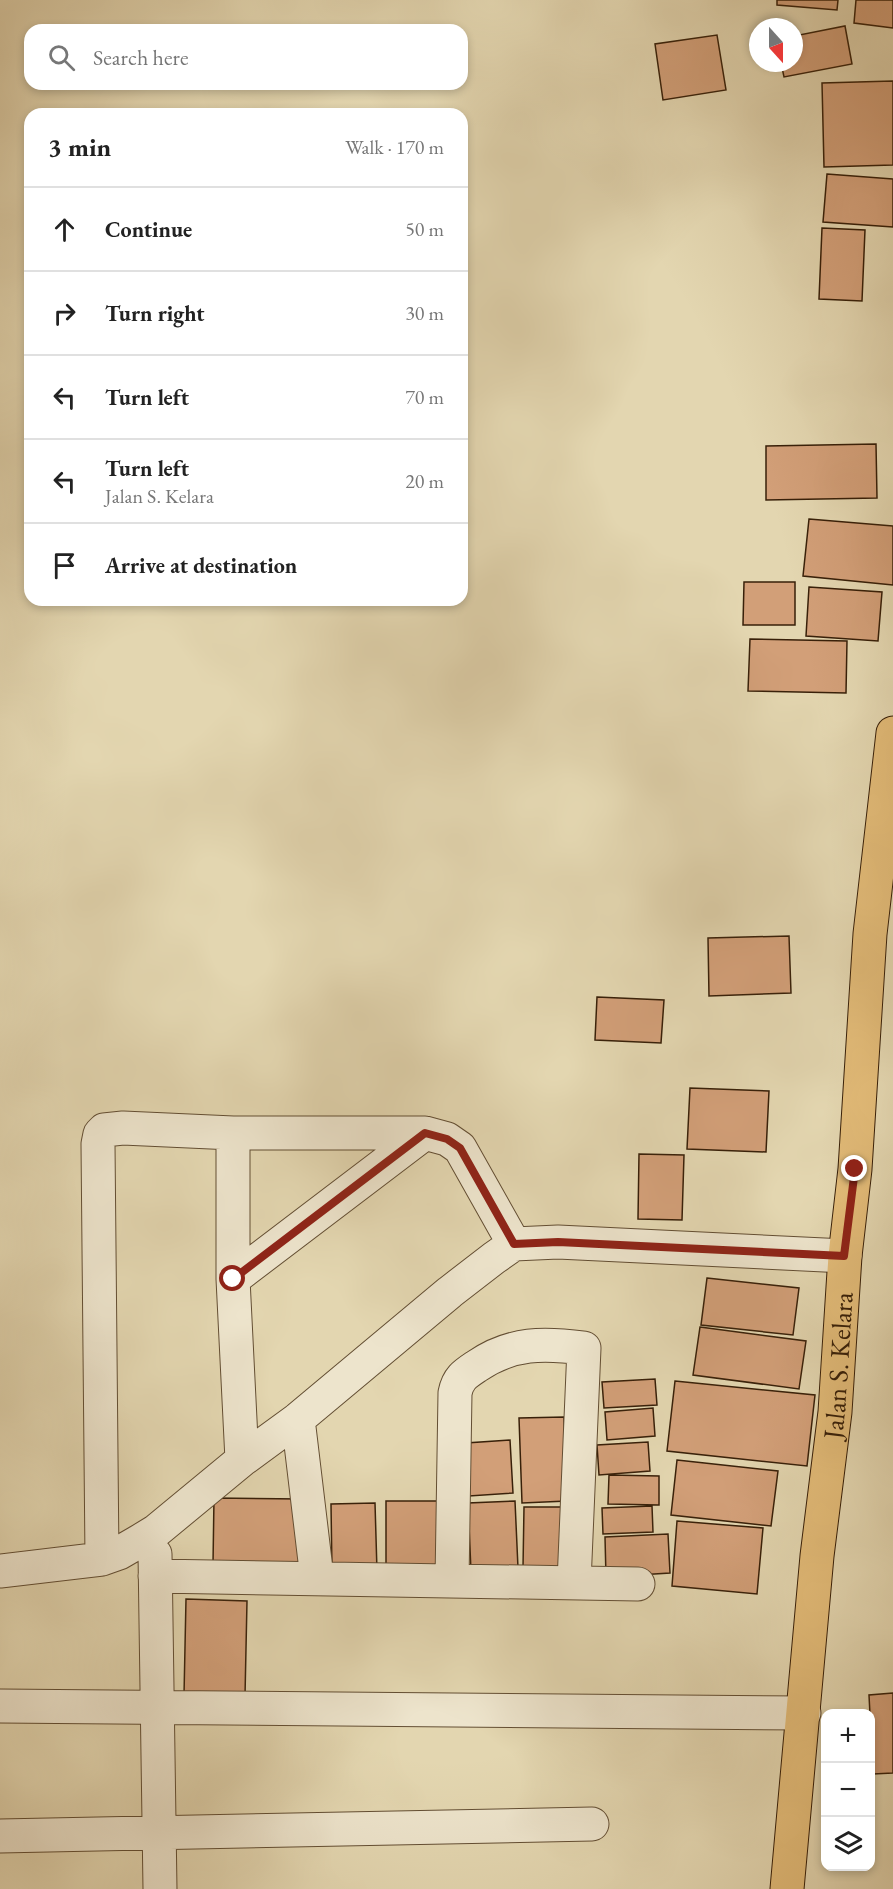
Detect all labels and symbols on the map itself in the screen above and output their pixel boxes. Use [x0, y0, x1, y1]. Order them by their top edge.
north arrow [749, 18, 803, 72]
route end [841, 1155, 867, 1181]
route start [219, 1265, 245, 1291]
street label: Jalan S. Kelara [814, 1291, 860, 1443]

